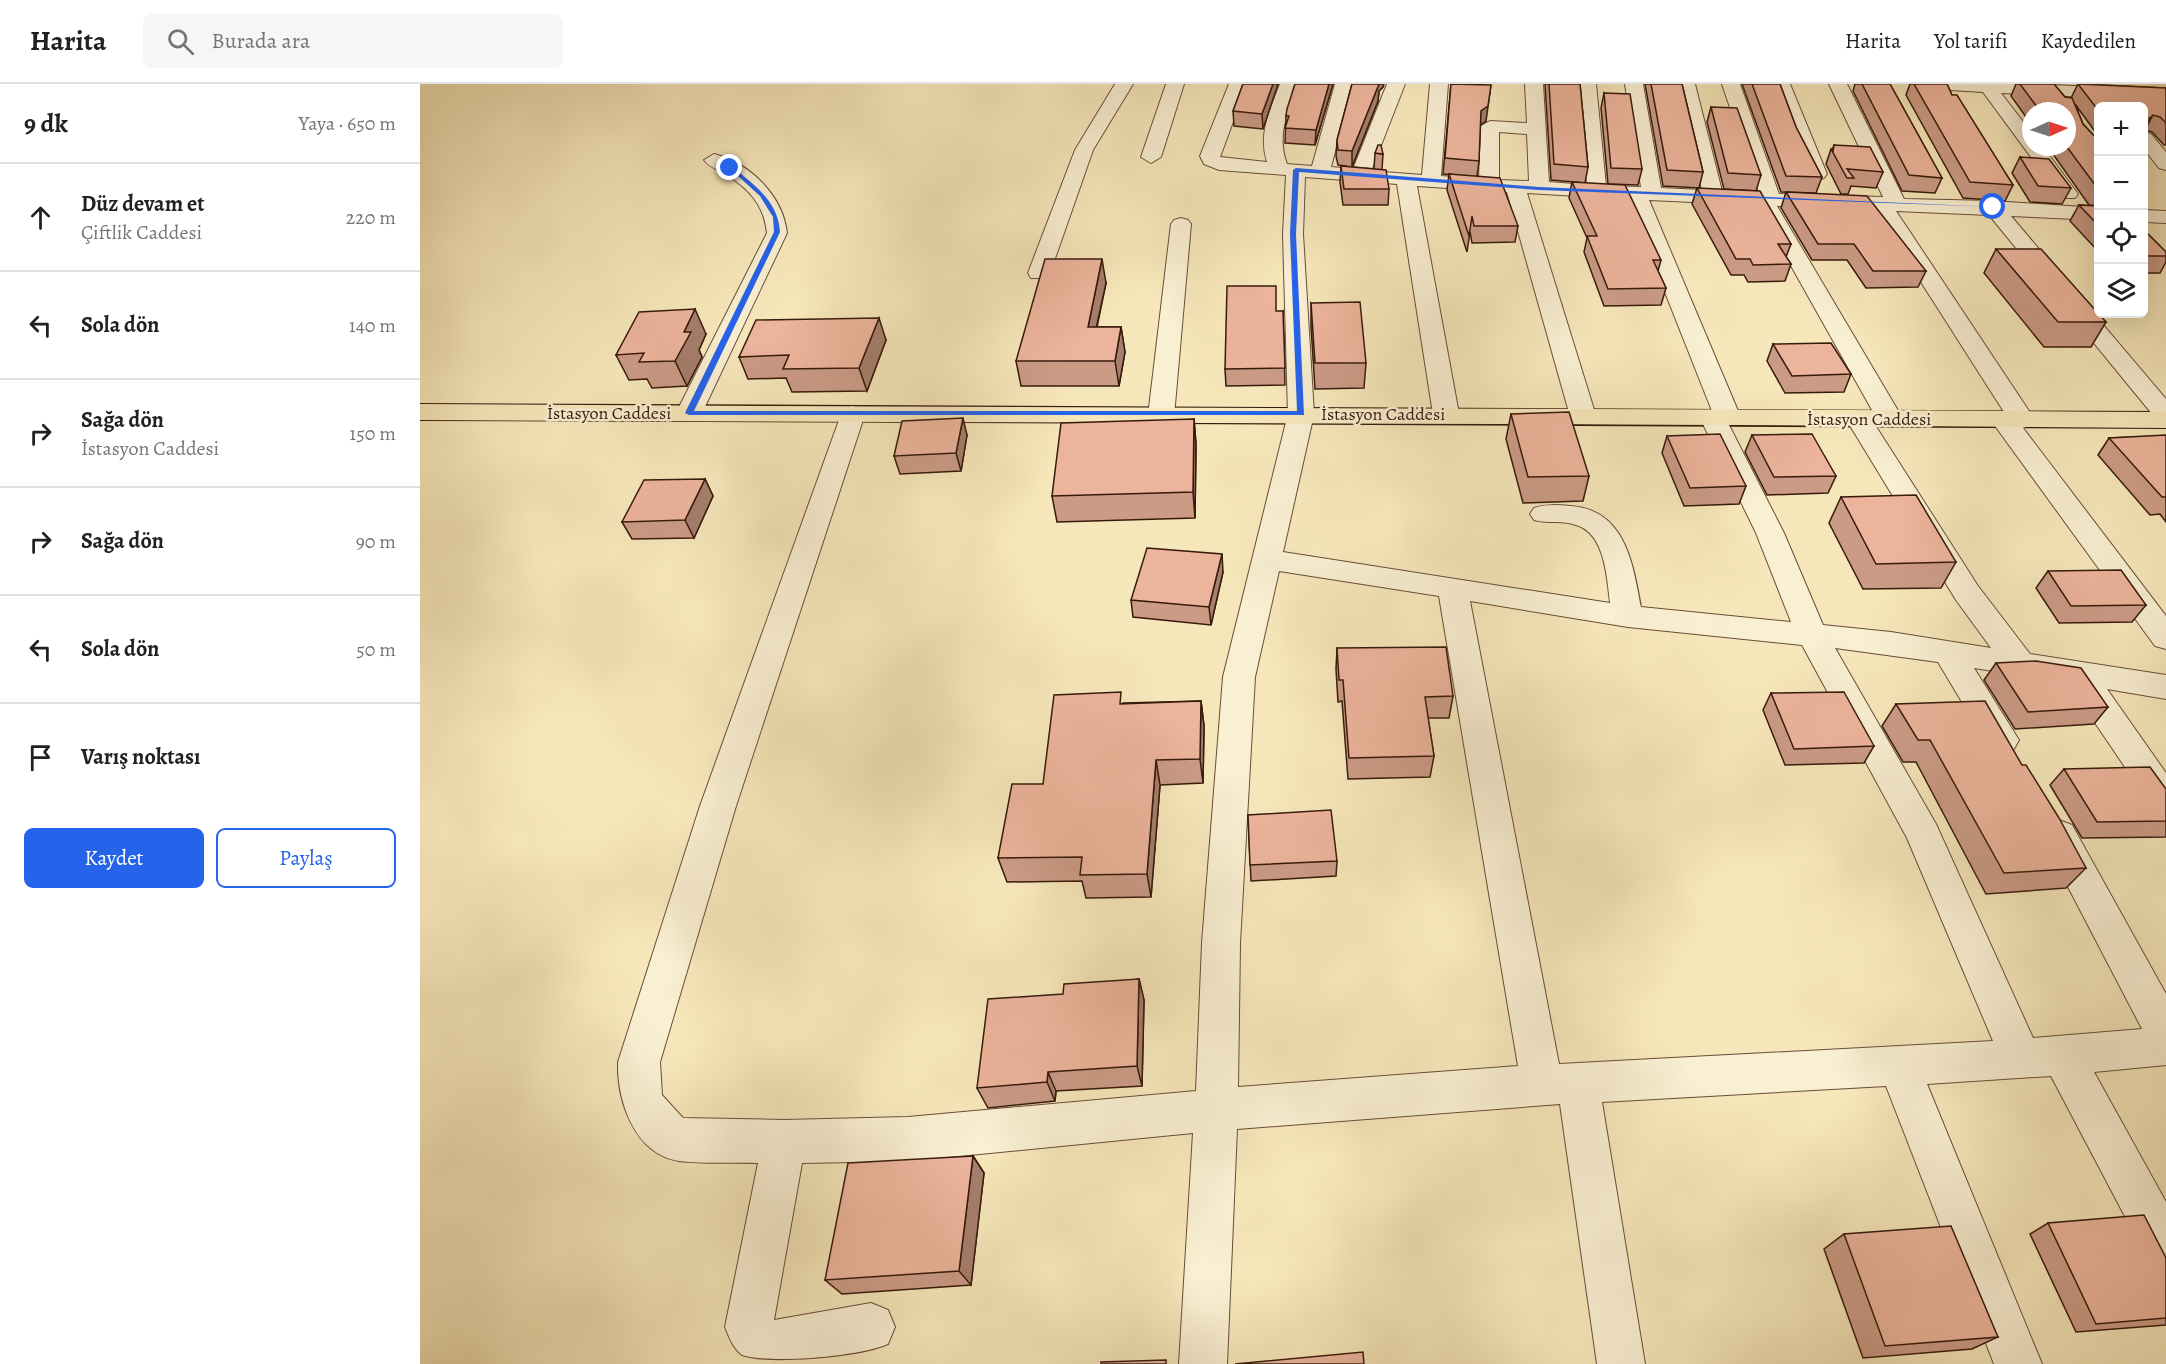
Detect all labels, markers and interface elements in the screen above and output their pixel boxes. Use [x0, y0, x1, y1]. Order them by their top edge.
search box [143, 14, 563, 68]
text: Harita [30, 22, 107, 60]
icon: search [164, 25, 197, 58]
text: Burada ara [212, 26, 310, 56]
text: Harita [1845, 27, 1901, 55]
text: Yol tarifi [1934, 27, 2008, 55]
text: Kaydedilen [2041, 27, 2136, 55]
north arrow [2022, 102, 2076, 156]
map controls [2094, 102, 2148, 318]
button: + [2094, 102, 2148, 156]
text: 9 dk [24, 106, 68, 141]
text: Yaya · 650 m [299, 110, 396, 137]
route end [716, 154, 742, 180]
button: − [2094, 156, 2148, 210]
text: Düz devam et [81, 189, 204, 219]
route start [1979, 193, 2005, 219]
icon: ahead [24, 201, 57, 234]
text: 220 m [346, 204, 396, 231]
button: locate [2094, 210, 2148, 264]
text: Çiftlik Caddesi [81, 219, 202, 246]
button: layers [2094, 264, 2148, 318]
icon: left [24, 309, 57, 342]
text: Sola dön [81, 310, 159, 340]
text: 140 m [349, 312, 396, 339]
street label: İstasyon Caddesi [547, 401, 671, 425]
street label: İstasyon Caddesi [1321, 402, 1445, 426]
text: Sağa dön [81, 405, 164, 435]
street label: İstasyon Caddesi [1807, 407, 1931, 431]
icon: right [24, 417, 57, 450]
text: 150 m [349, 420, 396, 447]
text: İstasyon Caddesi [81, 435, 219, 462]
icon: right [24, 525, 57, 558]
text: Sağa dön [81, 526, 164, 556]
text: 90 m [356, 528, 396, 555]
icon: left [24, 633, 57, 666]
text: Sola dön [81, 634, 159, 664]
text: 50 m [356, 636, 396, 663]
icon: arrive [24, 741, 57, 774]
text: Varış noktası [81, 742, 200, 772]
button: Kaydet [24, 828, 204, 888]
button: Paylaş [216, 828, 396, 888]

